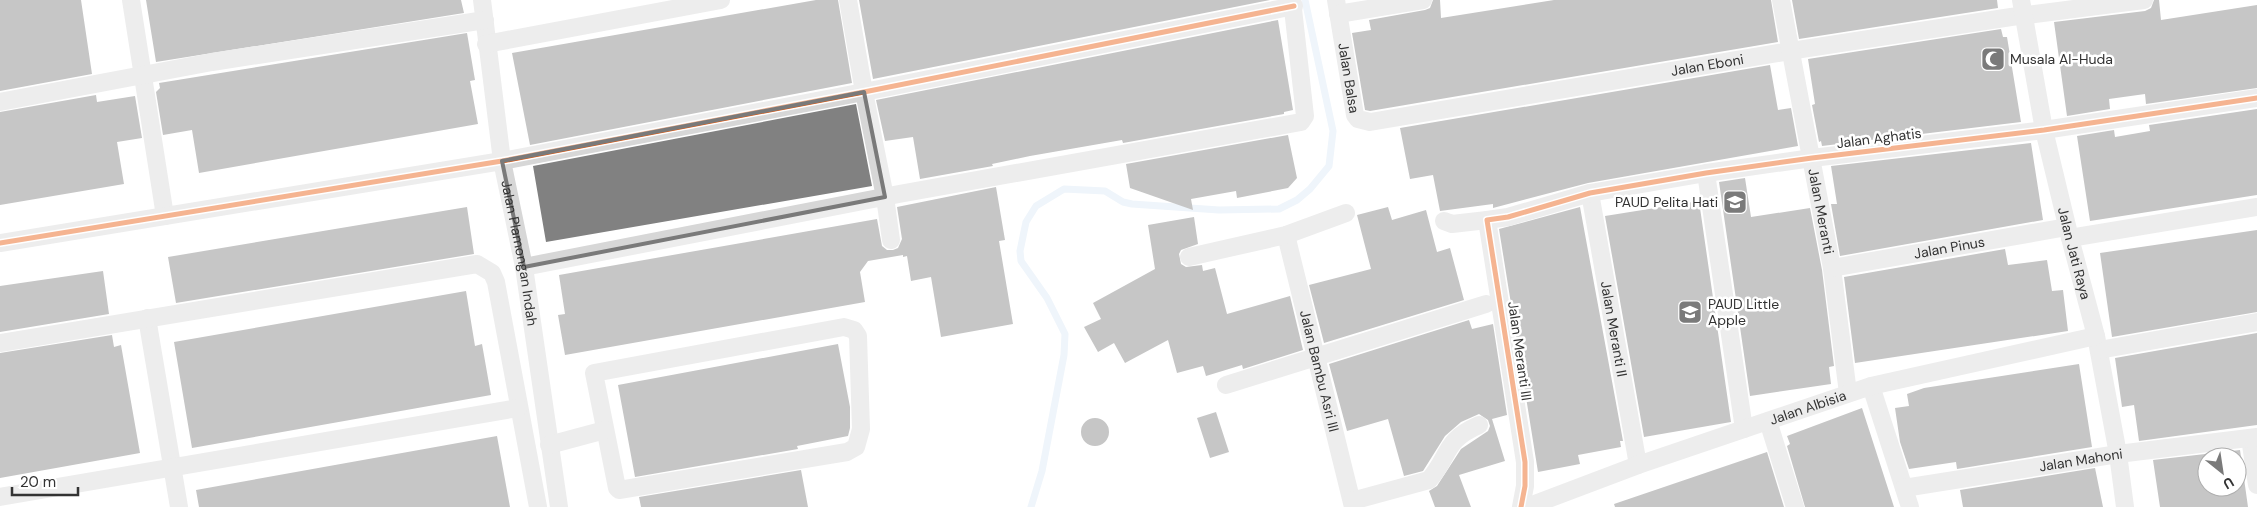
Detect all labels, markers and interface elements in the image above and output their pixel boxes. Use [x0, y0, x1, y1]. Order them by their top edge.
street label: Jalan Balsa [1334, 41, 1364, 114]
mosque icon: Musala Al-Huda [1980, 46, 2006, 72]
street label: Jalan Eboni [1670, 50, 1745, 80]
place label: Musala Al-Huda [2010, 50, 2113, 68]
street label: Jalan Aghatis [1835, 124, 1923, 152]
street label: Jalan Meranti [1804, 167, 1838, 255]
street label: Jalan Plamongan Indah [497, 179, 541, 327]
school or university icon: PAUD Pelita Hati [1722, 189, 1748, 215]
place label: PAUD Pelita Hati [1615, 193, 1718, 211]
street label: Jalan Jati Raya [2054, 205, 2095, 301]
street label: Jalan Pinus [1912, 233, 1986, 263]
street label: Jalan Meranti II [1597, 280, 1631, 378]
place label: PAUD Little Apple [1708, 295, 1779, 329]
school or university icon: PAUD Little Apple [1677, 299, 1703, 325]
street label: Jalan Meranti III [1504, 300, 1536, 402]
street label: Jalan Bambu Asri III [1296, 308, 1343, 434]
street label: Jalan Albisia [1767, 386, 1848, 429]
street label: Jalan Mahoni [2038, 445, 2124, 475]
north arrow [2197, 447, 2247, 497]
scale bar [12, 464, 79, 496]
text: 20 m [20, 472, 56, 492]
text: U [2220, 473, 2237, 493]

